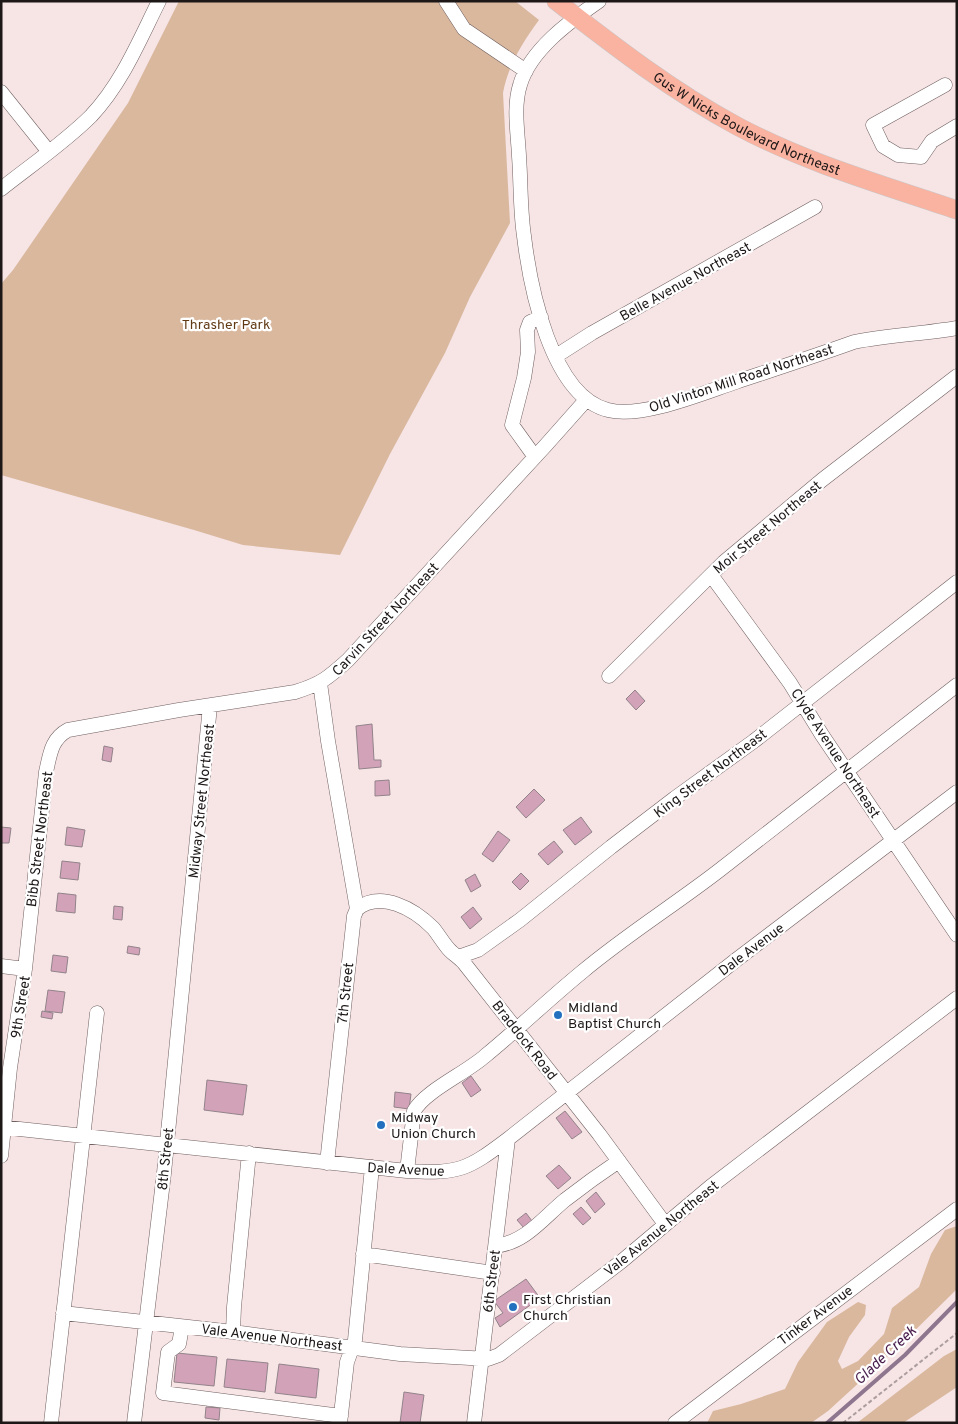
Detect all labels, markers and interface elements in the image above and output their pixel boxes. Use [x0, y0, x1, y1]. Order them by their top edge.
street label: Gus W Nicks Boulevard Northeast [649, 69, 842, 180]
street label: Belle Avenue Northeast [617, 239, 754, 326]
park label: Thrasher Park [182, 317, 270, 334]
street label: Old Vinton Mill Road Northeast [647, 342, 836, 417]
street label: Moir Street Northeast [710, 478, 826, 578]
street label: Carvin Street Northeast [329, 560, 443, 680]
street label: Clyde Avenue Northeast [786, 686, 883, 822]
street label: Midway Street Northeast [186, 723, 219, 879]
street label: King Street Northeast [651, 726, 771, 822]
street label: Bibb Street Northeast [24, 770, 57, 908]
street label: Dale Avenue [716, 920, 788, 980]
street label: 7th Street [335, 962, 358, 1025]
street label: 9th Street [8, 975, 35, 1040]
street label: Braddock Road [488, 998, 560, 1084]
place label: Midland Baptist Church [568, 1000, 661, 1033]
marker: Midland Baptist Church [552, 1009, 564, 1021]
place label: Midway Union Church [391, 1110, 476, 1143]
marker: Midway Union Church [375, 1119, 387, 1131]
street label: 8th Street [155, 1127, 178, 1191]
street label: Dale Avenue [367, 1160, 445, 1181]
street label: Vale Avenue Northeast [601, 1178, 723, 1281]
street label: 6th Street [480, 1249, 505, 1314]
street label: Tinker Avenue [775, 1283, 857, 1350]
place label: First Christian Church [523, 1292, 611, 1325]
marker: First Christian Church [507, 1301, 519, 1313]
street label: Vale Avenue Northeast [200, 1321, 344, 1356]
water label: Glade Creek [851, 1322, 922, 1390]

